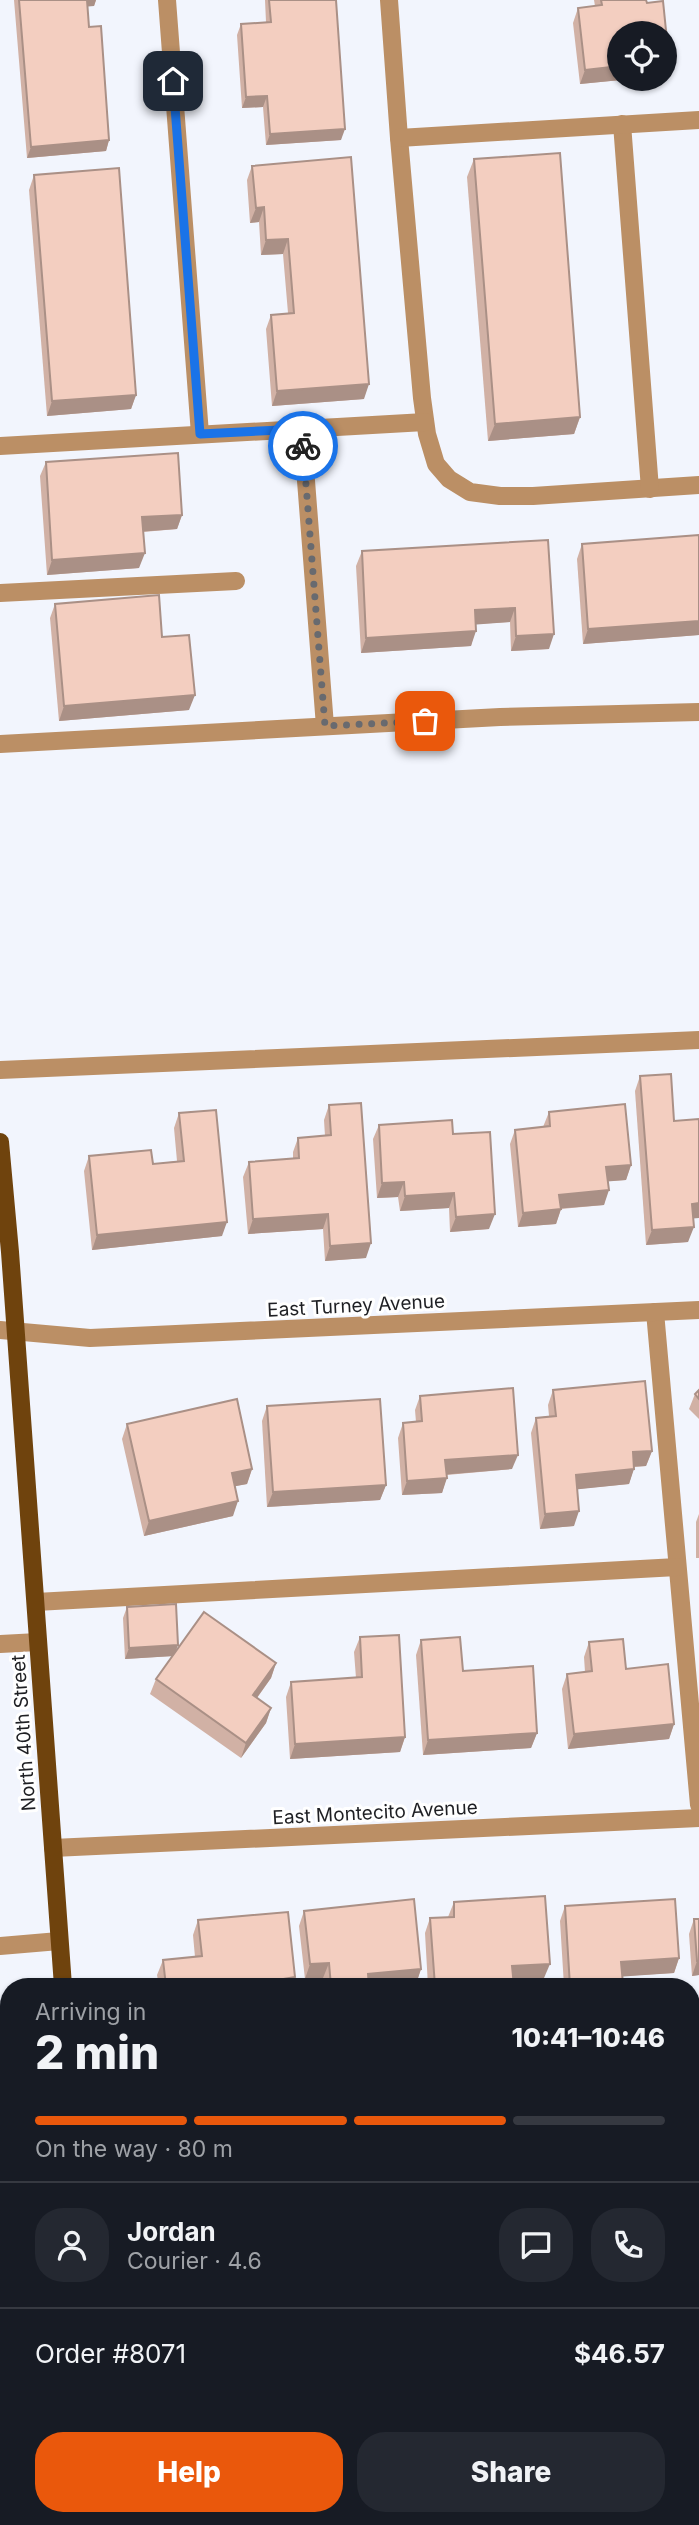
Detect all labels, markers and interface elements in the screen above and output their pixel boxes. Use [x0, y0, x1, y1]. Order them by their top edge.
map controls [607, 21, 677, 91]
button: locate [607, 21, 677, 91]
pin [143, 51, 203, 111]
icon: home [154, 62, 192, 100]
courier [268, 411, 338, 481]
icon: bike [284, 427, 322, 465]
pin [395, 691, 455, 751]
icon: bag [406, 702, 444, 740]
street label: East Turney Avenue [267, 1289, 445, 1322]
street label: North 40th Street [7, 1654, 40, 1812]
street label: East Montecito Avenue [272, 1796, 478, 1829]
text: Arriving in [35, 1998, 146, 2026]
text: 10:41–10:46 [511, 2022, 665, 2053]
text: 2 min [35, 2024, 159, 2080]
text: On the way · 80 m [35, 2135, 233, 2163]
button: person [35, 2208, 109, 2282]
button: chat [499, 2208, 573, 2282]
button: phone [591, 2208, 665, 2282]
text: Jordan [127, 2216, 216, 2247]
text: Courier · 4.6 [127, 2247, 262, 2275]
text: Order #8071 [35, 2338, 186, 2369]
text: $46.57 [574, 2338, 665, 2369]
button: Help [35, 2432, 343, 2512]
button: Share [357, 2432, 665, 2512]

